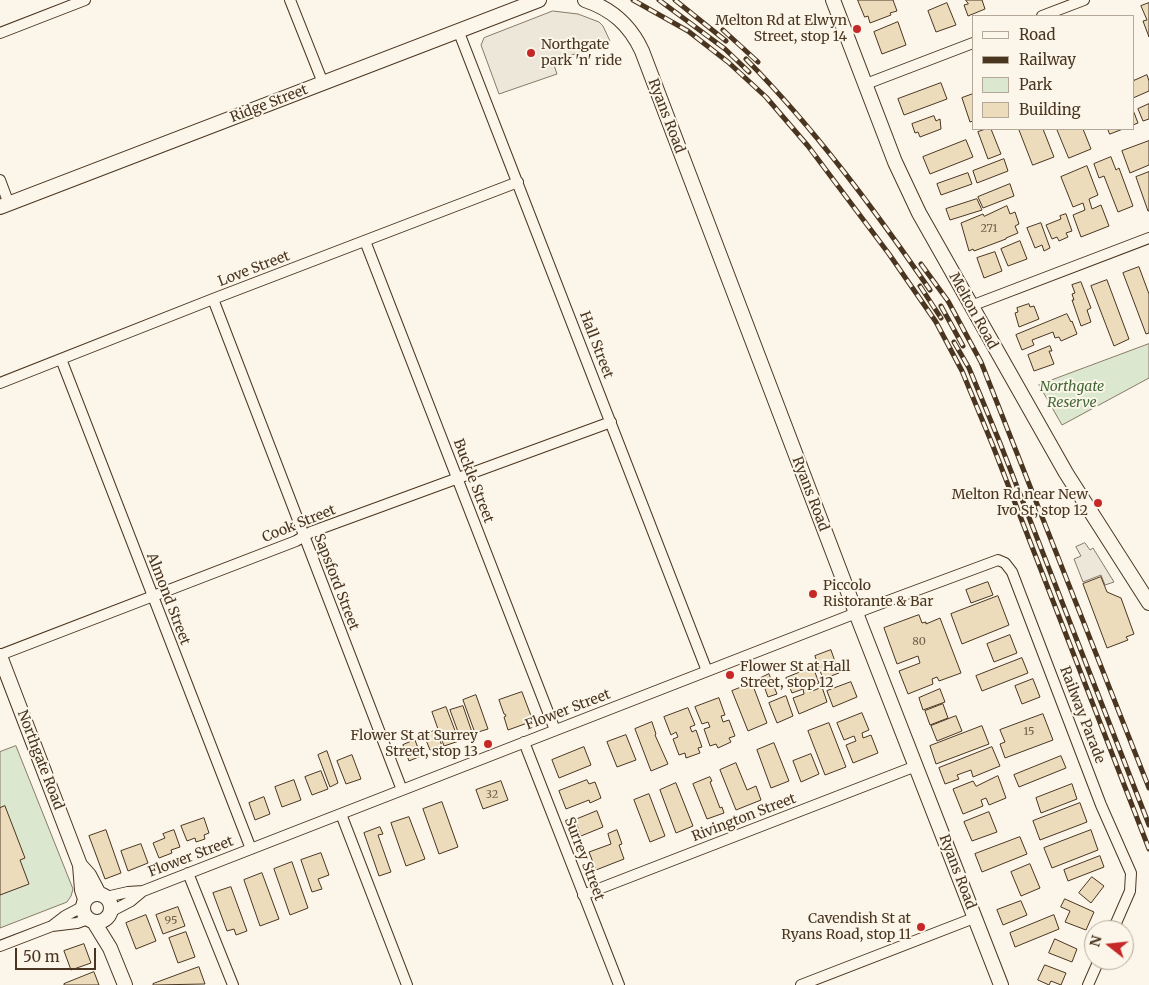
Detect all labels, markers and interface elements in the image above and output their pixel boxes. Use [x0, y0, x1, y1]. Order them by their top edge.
place label: Melton Rd at Elwyn Street, stop 14 [715, 13, 847, 46]
legend [972, 15, 1134, 130]
marker: Melton Rd at Elwyn Street, stop 14 [851, 23, 863, 35]
text: Road [1019, 25, 1055, 44]
place label: Northgate park 'n' ride [541, 37, 622, 70]
marker: Northgate park 'n' ride [525, 47, 537, 59]
text: Railway [1019, 50, 1076, 69]
text: Park [1019, 75, 1052, 94]
street label: Ryans Road [644, 76, 688, 156]
street label: Ridge Street [228, 82, 310, 126]
text: Building [1019, 100, 1081, 119]
house number: 271 [980, 222, 998, 236]
street label: Love Street [216, 248, 292, 290]
street label: Melton Road [945, 270, 1001, 352]
street label: Hall Street [575, 309, 617, 381]
park label: Northgate Reserve [1040, 379, 1104, 412]
street label: Buckle Street [449, 436, 497, 526]
street label: Ryans Road [788, 454, 832, 534]
place label: Melton Rd near New Ivo St, stop 12 [952, 487, 1088, 520]
marker: Melton Rd near New Ivo St, stop 12 [1092, 497, 1104, 509]
street label: Cook Street [260, 502, 338, 546]
street label: Sapsford Street [310, 531, 362, 633]
street label: Almond Street [143, 550, 193, 648]
place label: Piccolo Ristorante & Bar [823, 578, 933, 610]
marker: Piccolo Ristorante & Bar [807, 588, 819, 600]
house number: 80 [912, 635, 926, 649]
place label: Flower St at Hall Street, stop 12 [740, 659, 850, 692]
street label: Railway Parade [1056, 664, 1108, 766]
marker: Flower St at Hall Street, stop 12 [724, 669, 736, 681]
street label: Flower Street [523, 686, 613, 734]
street label: Northgate Road [13, 708, 67, 812]
house number: 15 [1023, 725, 1035, 739]
place label: Flower St at Surrey Street, stop 13 [351, 728, 478, 760]
marker: Flower St at Surrey Street, stop 13 [482, 738, 494, 750]
house number: 32 [486, 788, 498, 802]
street label: Rivington Street [690, 790, 798, 846]
street label: Surrey Street [560, 815, 608, 903]
street label: Ryans Road [935, 832, 979, 912]
street label: Flower Street [146, 833, 236, 881]
place label: Cavendish St at Ryans Road, stop 11 [781, 911, 911, 944]
house number: 95 [165, 914, 177, 928]
north arrow [1084, 920, 1134, 970]
marker: Cavendish St at Ryans Road, stop 11 [915, 921, 927, 933]
text: N [1085, 933, 1106, 949]
scale bar [18, 938, 99, 970]
text: 50 m [23, 947, 60, 966]

